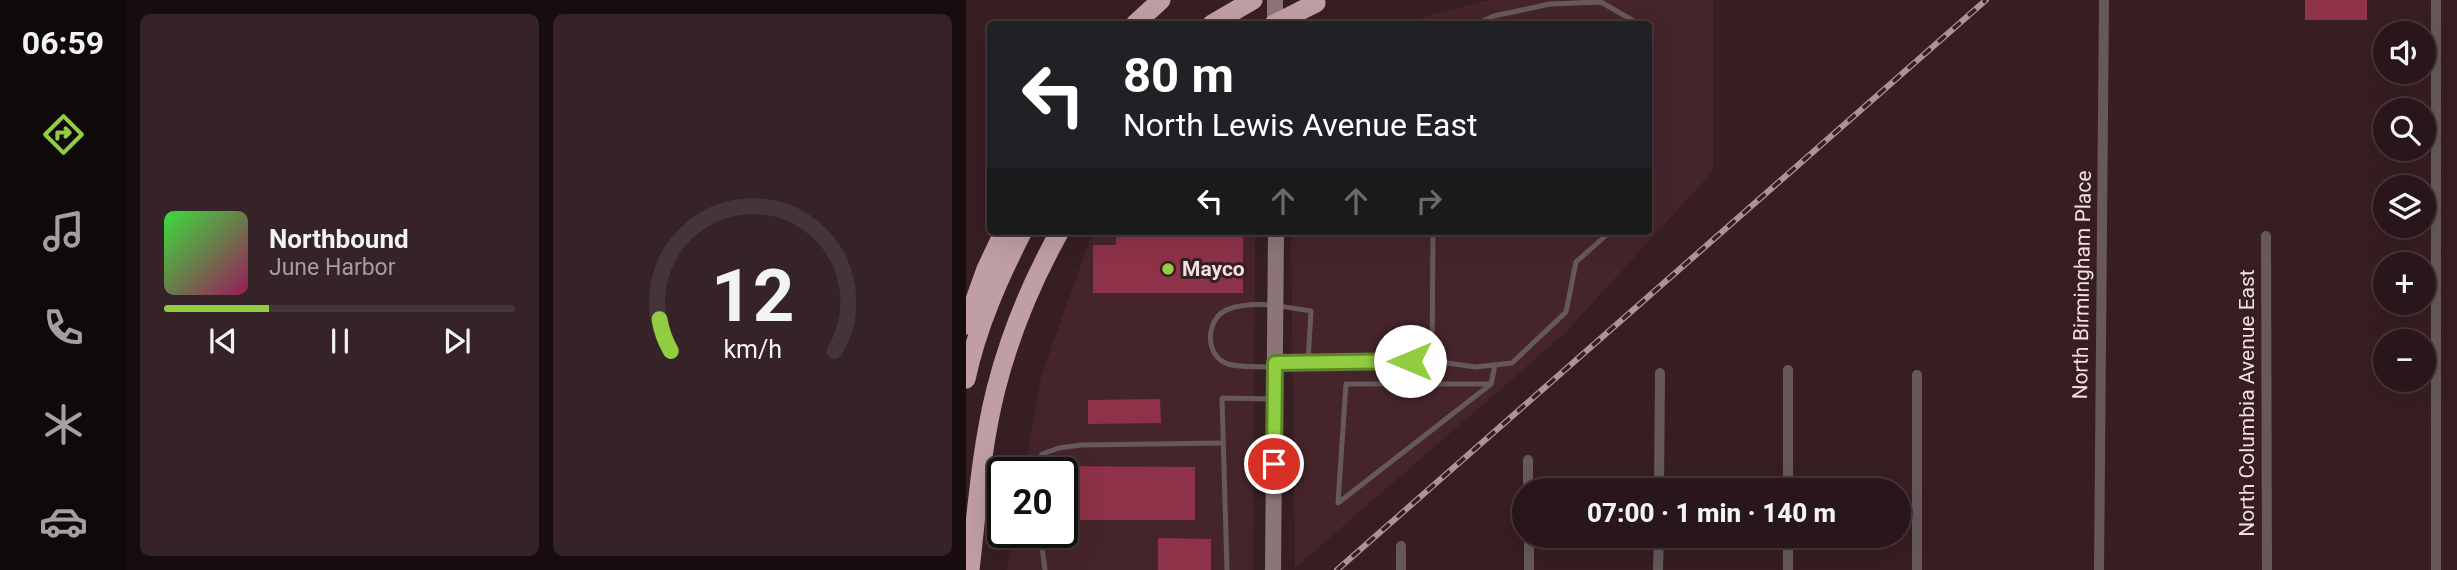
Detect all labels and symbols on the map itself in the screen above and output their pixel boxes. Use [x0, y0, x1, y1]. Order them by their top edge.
street label: North Birmingham Place [2068, 170, 2096, 400]
place label: Mayco [1182, 257, 1245, 281]
marker: Mayco [1160, 261, 1176, 277]
street label: North Columbia Avenue East [2235, 269, 2259, 537]
position arrow [1373, 324, 1447, 398]
pin [1244, 434, 1304, 494]
speed limit sign: 20 [987, 457, 1078, 548]

